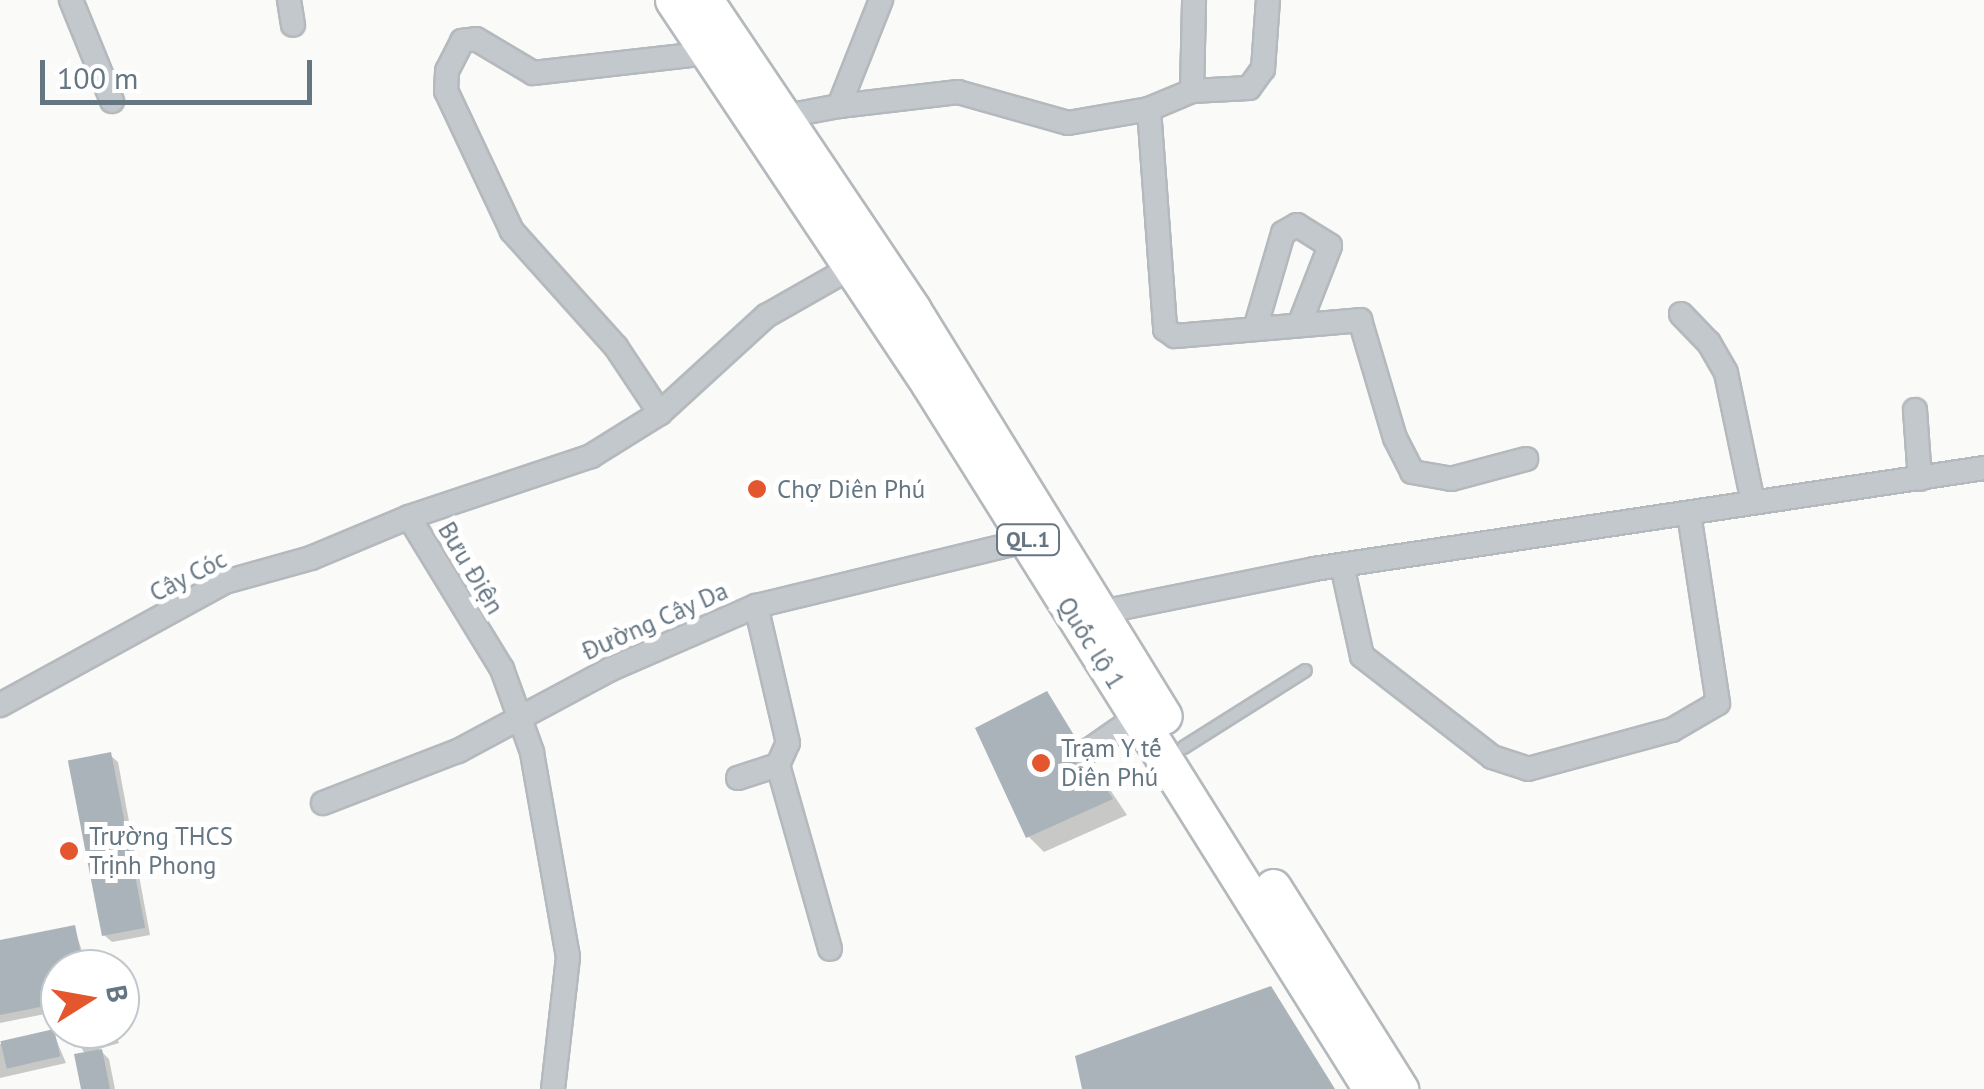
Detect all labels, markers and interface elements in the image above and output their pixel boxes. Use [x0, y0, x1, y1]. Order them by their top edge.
scale bar [45, 40, 318, 102]
text: 100 m [57, 58, 138, 97]
place label: Chợ Diên Phú [777, 474, 925, 504]
marker: Chợ Diên Phú [746, 478, 768, 500]
street label: Bưu Điện [432, 516, 510, 620]
road number: QL.1 [996, 523, 1060, 557]
street label: Cây Cóc [144, 544, 232, 608]
street label: Đường Cây Da [577, 575, 733, 667]
street label: Quốc lộ 1 [1051, 591, 1131, 695]
place label: Trạm Y tế Diên Phú [1061, 734, 1163, 793]
marker: Trạm Y tế Diên Phú [1030, 752, 1052, 774]
place label: Trường THCS Trịnh Phong [89, 822, 234, 881]
marker: Trường THCS Trịnh Phong [58, 840, 80, 862]
north arrow [40, 949, 140, 1049]
text: B [98, 982, 138, 1005]

